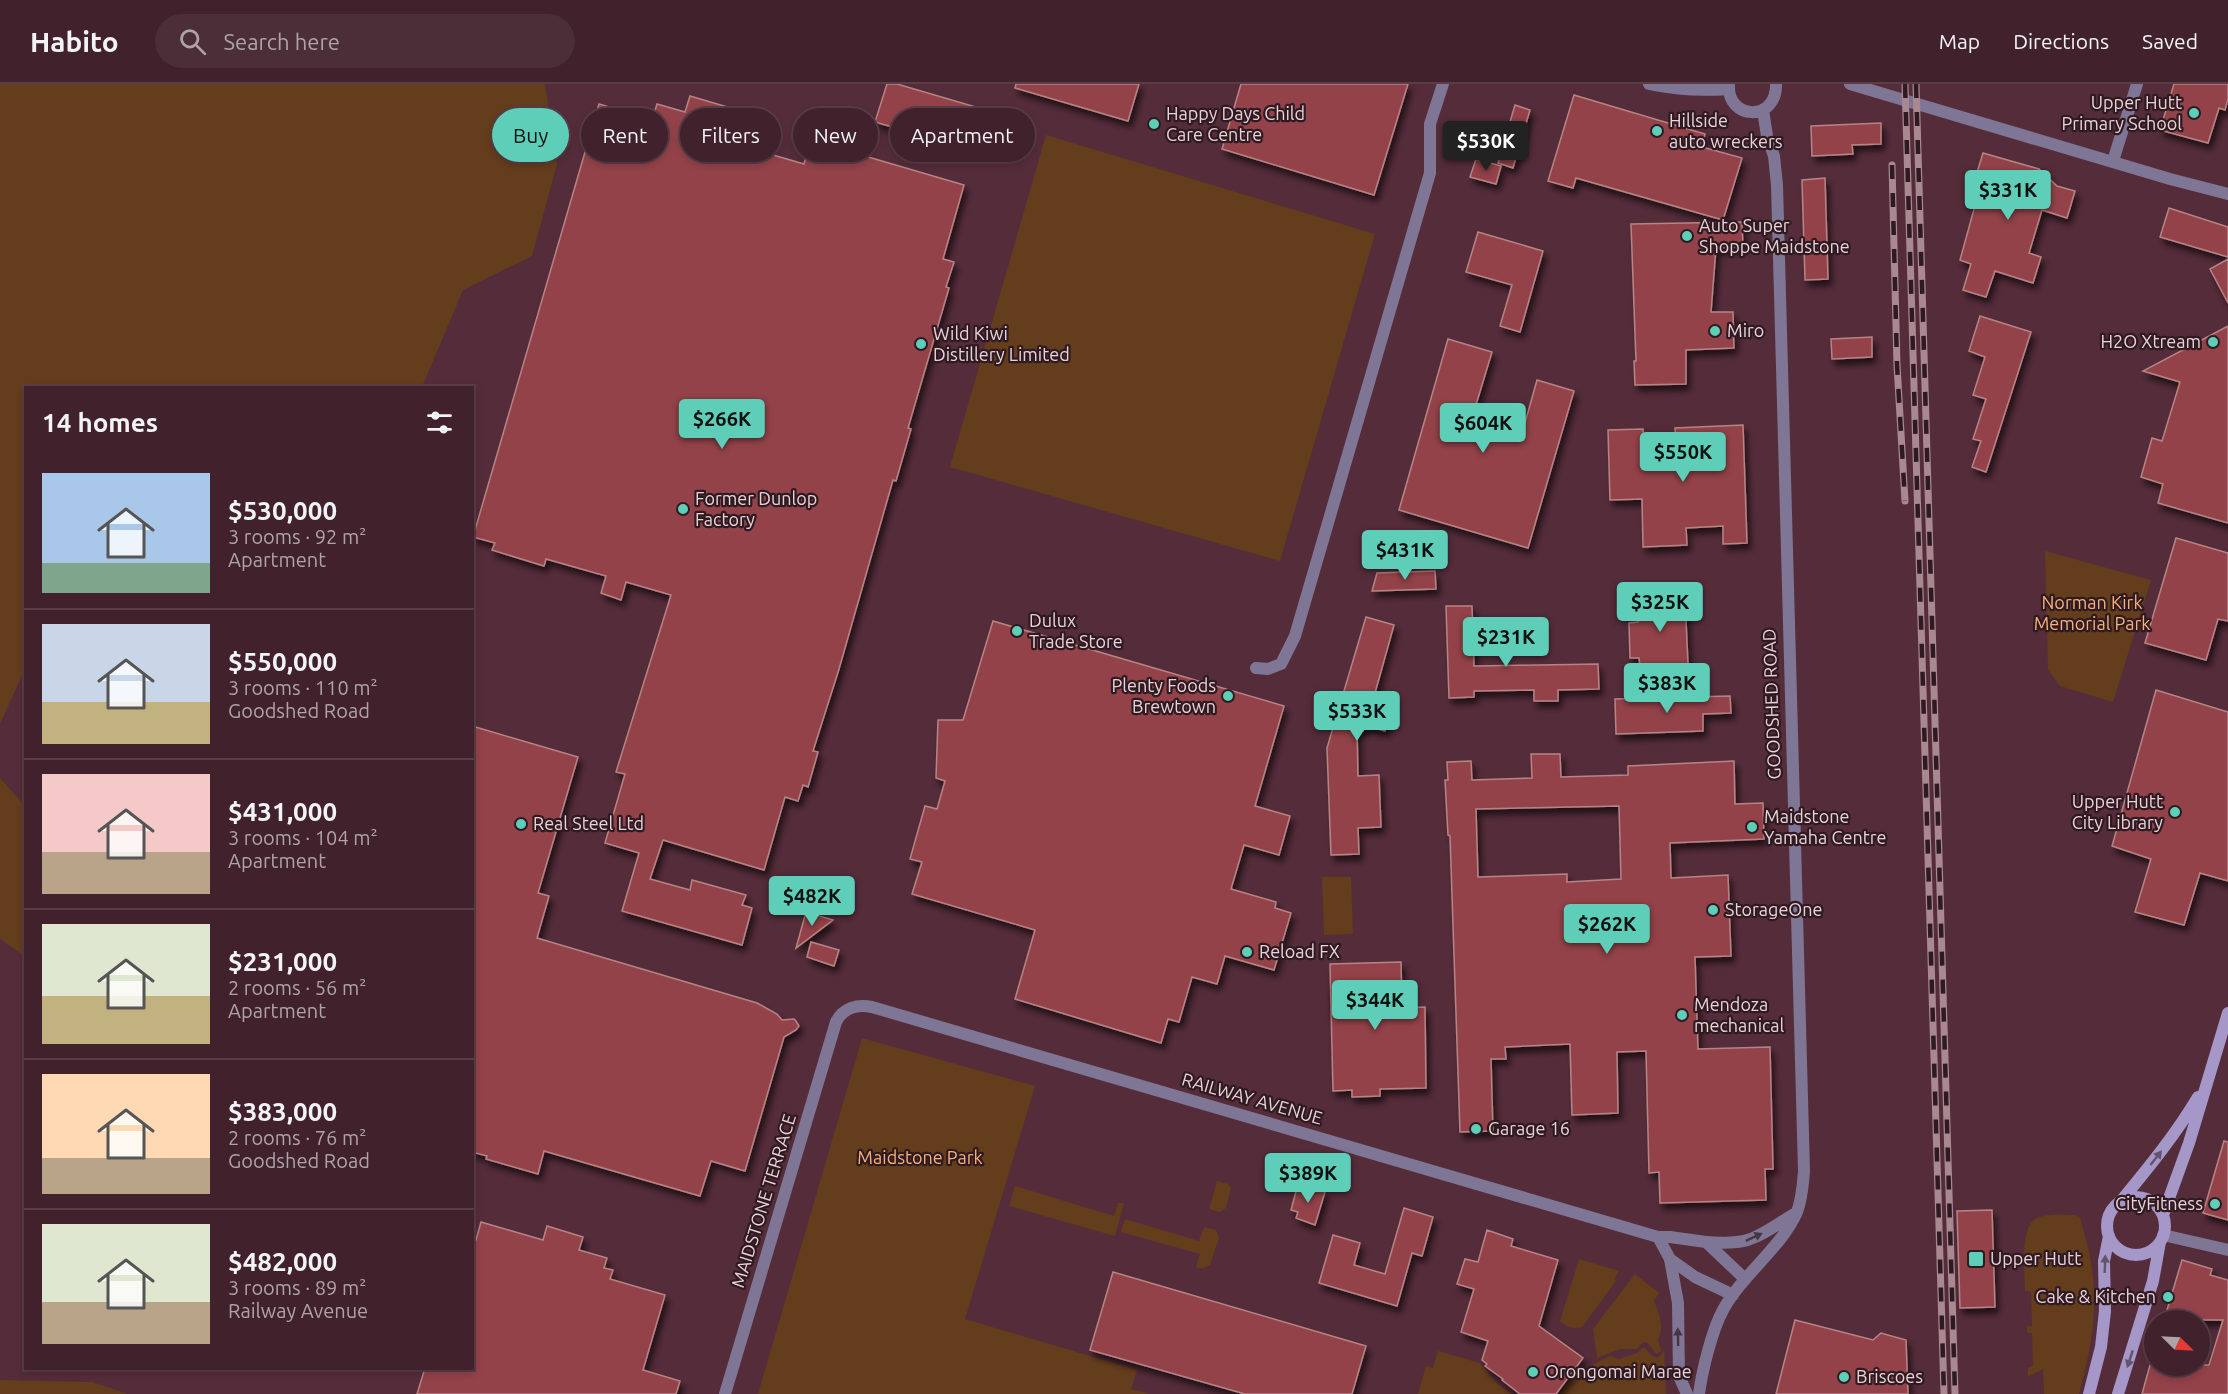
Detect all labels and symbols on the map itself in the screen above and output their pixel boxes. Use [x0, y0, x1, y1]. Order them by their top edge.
place label: Upper Hutt Primary School [2061, 92, 2182, 133]
place label: Happy Days Child Care Centre [1166, 103, 1305, 144]
marker: Upper Hutt Primary School [2187, 106, 2201, 120]
place label: Hillside auto wreckers [1669, 110, 1783, 151]
marker: Happy Days Child Care Centre [1147, 117, 1161, 131]
pin: $530K [1444, 121, 1528, 172]
marker: Hillside auto wreckers [1650, 124, 1664, 138]
pin: $331K [1966, 170, 2050, 221]
place label: Auto Super Shoppe Maidstone [1699, 215, 1850, 256]
marker: Auto Super Shoppe Maidstone [1680, 229, 1694, 243]
place label: Miro [1727, 320, 1764, 340]
place label: Wild Kiwi Distillery Limited [933, 323, 1070, 364]
marker: Miro [1708, 324, 1722, 338]
place label: H2O Xtream [2101, 331, 2201, 351]
marker: H2O Xtream [2206, 335, 2220, 349]
marker: Wild Kiwi Distillery Limited [914, 337, 928, 351]
pin: $266K [680, 399, 764, 450]
pin: $604K [1441, 403, 1525, 454]
pin: $550K [1641, 432, 1725, 483]
place label: Former Dunlop Factory [695, 488, 817, 529]
marker: Former Dunlop Factory [676, 502, 690, 516]
pin: $431K [1363, 530, 1447, 581]
pin: $325K [1618, 582, 1702, 633]
park label: Norman Kirk Memorial Park [2034, 592, 2150, 633]
place label: Dulux Trade Store [1029, 610, 1123, 651]
pin: $231K [1464, 617, 1548, 668]
marker: Dulux Trade Store [1010, 624, 1024, 638]
street label: GOODSHED ROAD [1758, 628, 1784, 780]
pin: $383K [1625, 663, 1709, 714]
place label: Plenty Foods Brewtown [1112, 675, 1216, 716]
marker: Plenty Foods Brewtown [1221, 689, 1235, 703]
pin: $533K [1315, 691, 1399, 742]
place label: Upper Hutt City Library [2072, 791, 2163, 832]
marker: Upper Hutt City Library [2168, 805, 2182, 819]
place label: Maidstone Yamaha Centre [1764, 806, 1887, 847]
place label: Real Steel Ltd [533, 813, 644, 833]
marker: Real Steel Ltd [514, 817, 528, 831]
marker: Maidstone Yamaha Centre [1745, 820, 1759, 834]
pin: $482K [770, 876, 854, 927]
place label: StorageOne [1725, 899, 1823, 919]
marker: StorageOne [1706, 903, 1720, 917]
pin: $262K [1565, 904, 1649, 955]
place label: Reload FX [1259, 941, 1340, 961]
marker: Reload FX [1240, 945, 1254, 959]
pin: $344K [1333, 980, 1417, 1031]
place label: Mendoza mechanical [1694, 994, 1785, 1035]
marker: Mendoza mechanical [1675, 1008, 1689, 1022]
street label: RAILWAY AVENUE [1180, 1068, 1325, 1128]
street label: MAIDSTONE TERRACE [727, 1111, 799, 1290]
place label: Garage 16 [1488, 1118, 1570, 1138]
marker: Garage 16 [1469, 1122, 1483, 1136]
park label: Maidstone Park [857, 1147, 983, 1167]
one-way arrow [2150, 1150, 2163, 1166]
pin: $389K [1266, 1153, 1350, 1204]
place label: CityFitness [2115, 1193, 2203, 1213]
marker: CityFitness [2208, 1197, 2222, 1211]
one-way arrow [1746, 1233, 1763, 1242]
place label: Upper Hutt [1990, 1248, 2081, 1268]
marker: Upper Hutt [1967, 1250, 1985, 1268]
one-way arrow [2101, 1255, 2110, 1274]
place label: Cake & Kitchen [2035, 1286, 2156, 1306]
marker: Cake & Kitchen [2161, 1290, 2175, 1304]
north arrow [2144, 1310, 2210, 1376]
one-way arrow [1673, 1328, 1683, 1347]
one-way arrow [2124, 1350, 2134, 1368]
place label: Orongomai Marae [1545, 1361, 1692, 1381]
marker: Orongomai Marae [1526, 1365, 1540, 1379]
place label: Briscoes [1856, 1366, 1923, 1386]
marker: Briscoes [1837, 1370, 1851, 1384]

